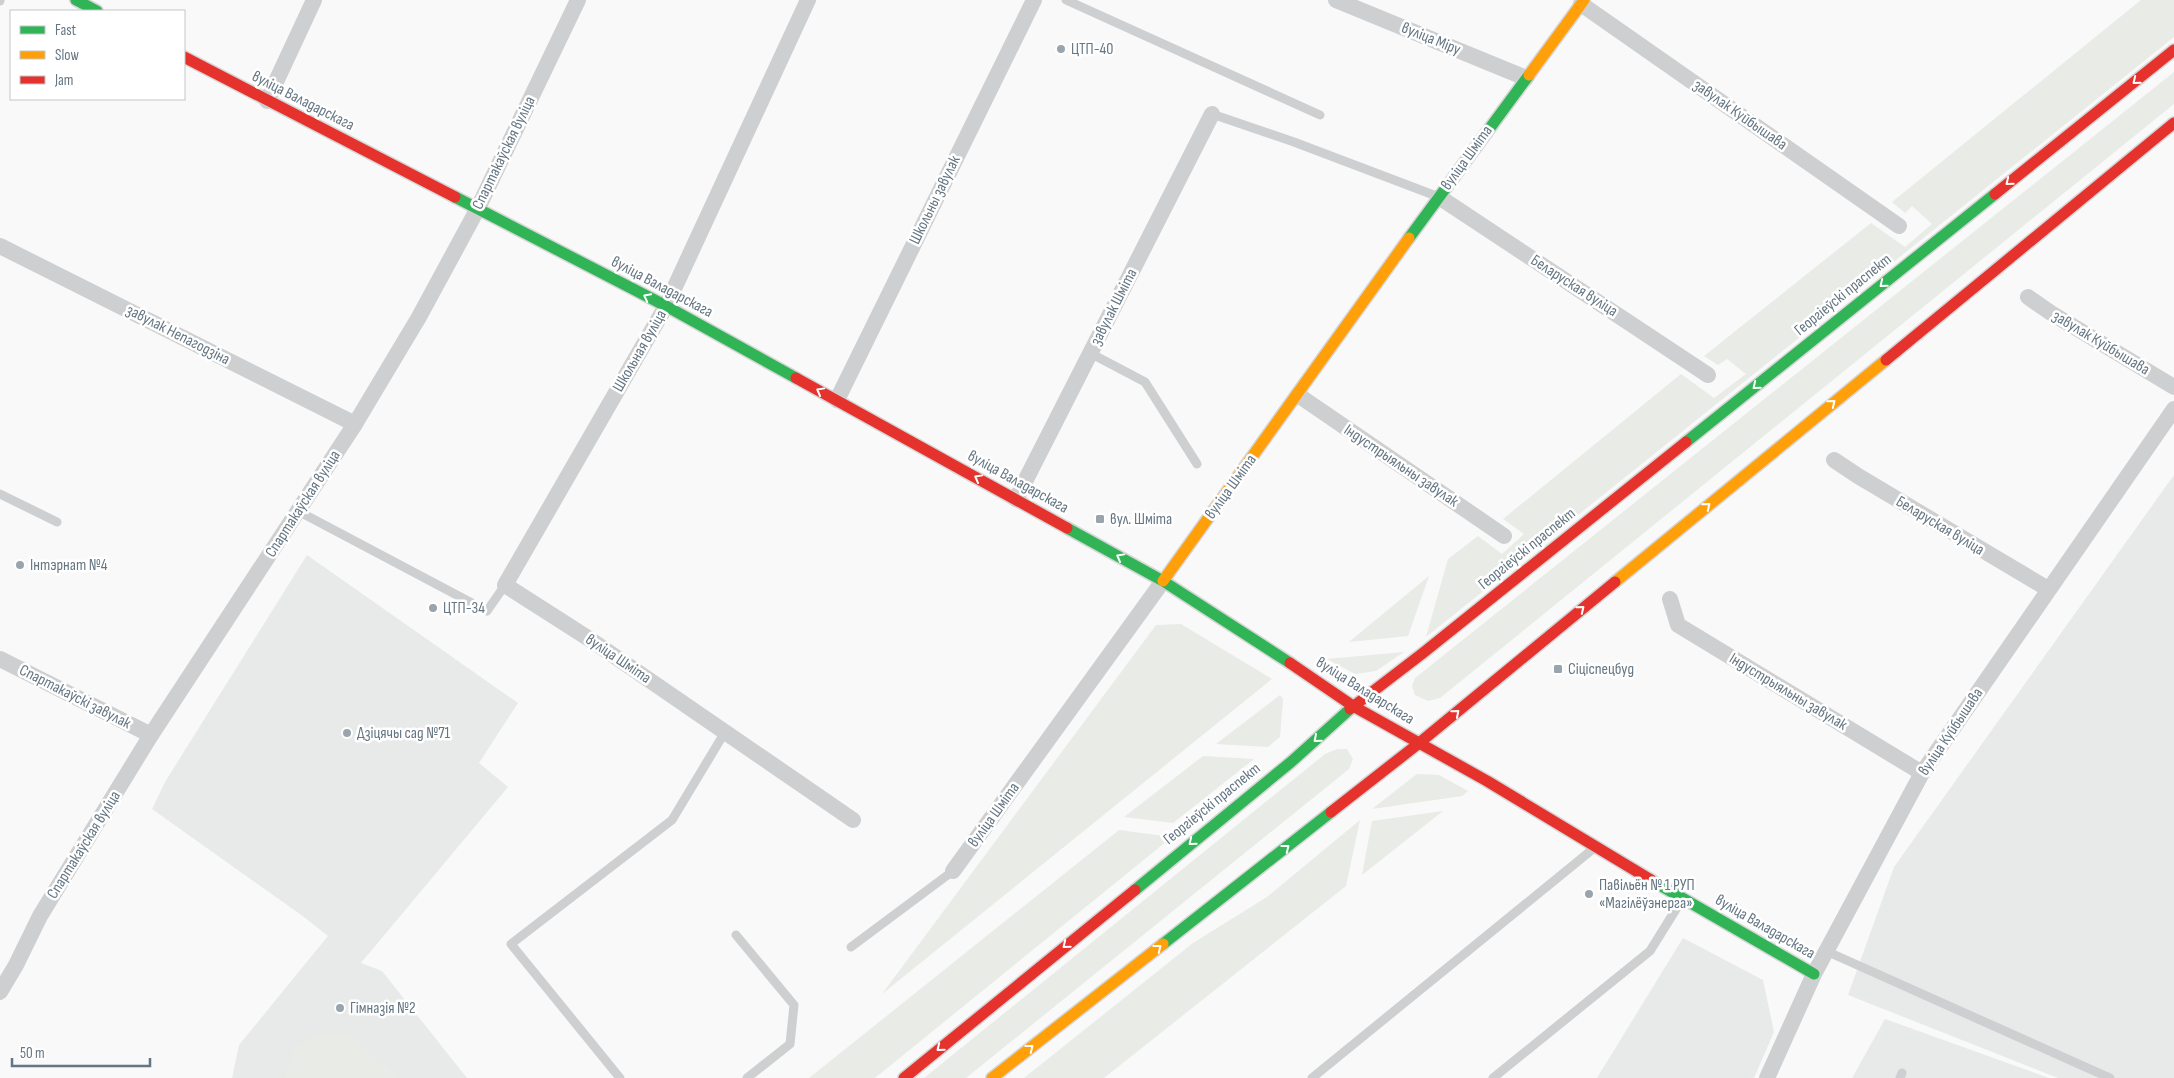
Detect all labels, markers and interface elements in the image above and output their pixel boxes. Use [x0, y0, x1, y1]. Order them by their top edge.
legend [10, 10, 185, 100]
street label: вуліца Міру [1399, 19, 1463, 59]
text: Fast [55, 21, 77, 40]
place label: ЦТП-40 [1071, 40, 1113, 59]
marker: ЦТП-40 [1055, 43, 1067, 55]
text: Slow [55, 46, 79, 65]
street label: вуліца Валадарскага [249, 67, 357, 135]
text: Jam [54, 71, 73, 90]
one-way arrow [2133, 75, 2142, 83]
street label: завулак Куйбышава [1690, 76, 1790, 154]
street label: Спартакаўская вуліца [468, 93, 540, 213]
street label: вуліца Шміта [1437, 122, 1497, 194]
street label: Школьны завулак [905, 152, 965, 247]
one-way arrow [2006, 177, 2015, 185]
street label: Георгіеўскі праспект [1791, 250, 1895, 340]
street label: Беларуская вуліца [1527, 251, 1621, 321]
street label: вуліца Валадарскага [608, 252, 716, 322]
street label: завулак Шміта [1087, 266, 1141, 348]
one-way arrow [1879, 279, 1888, 288]
one-way arrow [643, 293, 652, 303]
street label: завулак Непагодзіна [123, 301, 233, 369]
street label: Школьная вуліца [609, 307, 671, 395]
street label: завулак Куйбышава [2049, 307, 2153, 379]
one-way arrow [1753, 380, 1762, 388]
one-way arrow [817, 387, 826, 397]
one-way arrow [1827, 400, 1836, 409]
street label: Індустрыяльны завулак [1340, 421, 1463, 512]
street label: вуліца Валадарскага [964, 446, 1072, 518]
street label: Спартакаўская вуліца [261, 447, 345, 561]
street label: вуліца Шміта [1201, 451, 1261, 523]
one-way arrow [974, 475, 983, 485]
street label: Беларуская вуліца [1892, 492, 1988, 560]
street label: Георгіеўскі праспект [1475, 504, 1579, 594]
one-way arrow [1701, 504, 1710, 512]
place label: вул. Шміта [1110, 510, 1172, 529]
marker: вул. Шміта [1094, 513, 1106, 525]
one-way arrow [1116, 554, 1125, 564]
place label: Інтэрнат №4 [30, 556, 108, 575]
marker: Інтэрнат №4 [14, 559, 26, 571]
place label: ЦТП-34 [443, 599, 485, 618]
marker: ЦТП-34 [427, 602, 439, 614]
one-way arrow [1576, 606, 1585, 615]
street label: вуліца Шміта [582, 630, 654, 688]
street label: Індустрыяльны завулак [1726, 649, 1851, 735]
street label: вуліца Валадарскага [1312, 653, 1418, 729]
place label: Сіціспецбуд [1568, 660, 1634, 679]
street label: Спартакаўскі завулак [16, 661, 135, 734]
marker: Сіціспецбуд [1552, 663, 1564, 675]
street label: вуліца Куйбышава [1915, 685, 1987, 779]
one-way arrow [1450, 710, 1459, 718]
place label: Дзіцячы сад №71 [357, 724, 451, 743]
marker: Дзіцячы сад №71 [341, 727, 353, 739]
one-way arrow [1313, 733, 1322, 742]
street label: Георгіеўскі праспект [1160, 759, 1264, 849]
street label: вуліца Шміта [964, 779, 1024, 851]
street label: Спартакаўская вуліца [43, 788, 125, 902]
one-way arrow [1188, 837, 1197, 846]
one-way arrow [1280, 845, 1289, 853]
place label: Павільён № 1 РУП «Магілёўэнерга» [1599, 876, 1695, 913]
marker: Павільён № 1 РУП «Магілёўэнерга» [1583, 888, 1595, 900]
street label: вуліца Валадарскага [1712, 891, 1818, 963]
one-way arrow [1063, 940, 1072, 948]
one-way arrow [1152, 945, 1161, 953]
place label: Гімназія №2 [350, 999, 416, 1018]
marker: Гімназія №2 [334, 1002, 346, 1014]
scale bar [12, 1036, 150, 1068]
one-way arrow [937, 1043, 946, 1051]
text: 50 m [20, 1044, 45, 1063]
one-way arrow [1024, 1045, 1034, 1054]

